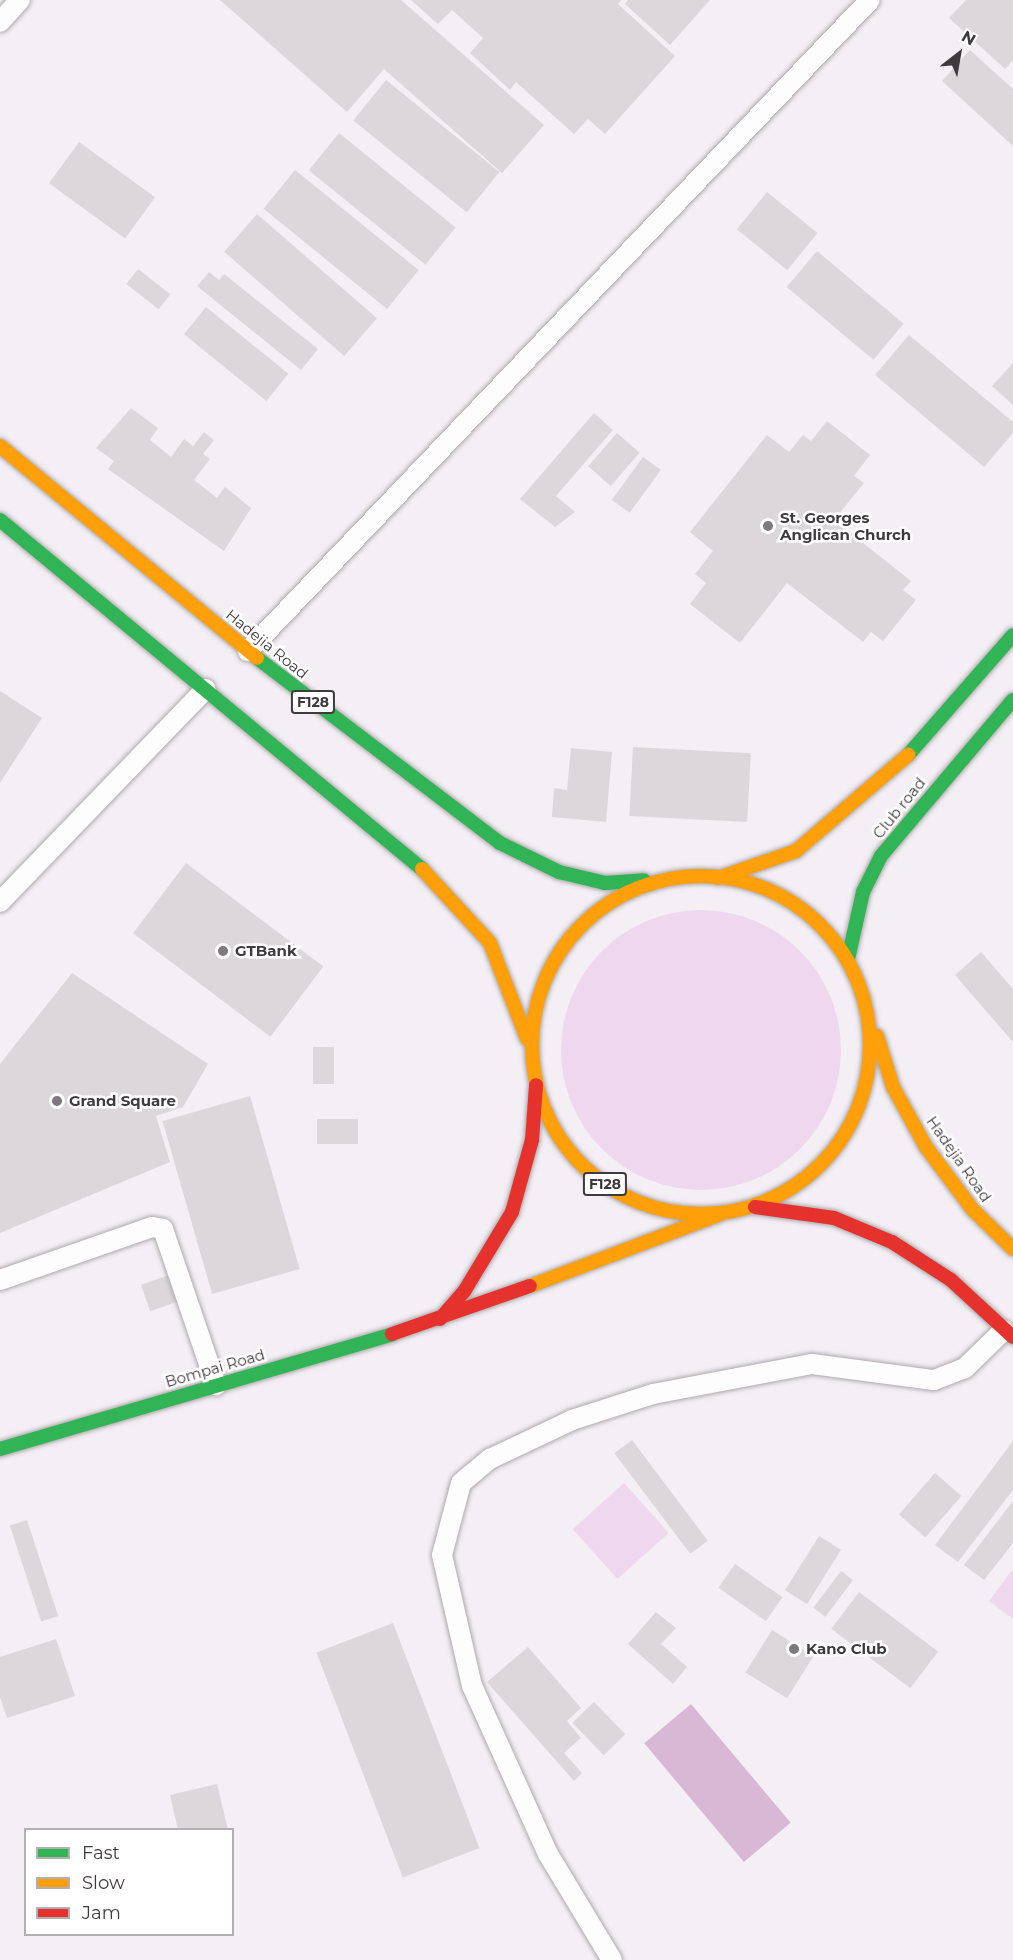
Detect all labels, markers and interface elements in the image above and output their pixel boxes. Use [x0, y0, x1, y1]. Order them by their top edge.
north arrow [929, 24, 989, 84]
text: N [958, 27, 979, 50]
place label: St. Georges Anglican Church [780, 508, 911, 543]
marker: St. Georges Anglican Church [761, 519, 775, 533]
street label: Hadejia Road [222, 605, 312, 683]
road number: F128 [290, 691, 336, 713]
street label: Club road [869, 774, 929, 842]
place label: GTBank [235, 942, 297, 960]
marker: GTBank [216, 944, 230, 958]
place label: Grand Square [69, 1092, 176, 1110]
marker: Grand Square [50, 1094, 64, 1108]
street label: Hadejia Road [923, 1113, 995, 1205]
road number: F128 [582, 1173, 628, 1195]
street label: Bompai Road [163, 1345, 267, 1391]
place label: Kano Club [806, 1640, 887, 1658]
marker: Kano Club [787, 1642, 801, 1656]
legend [24, 1828, 234, 1936]
text: Fast [82, 1842, 120, 1864]
text: Slow [82, 1872, 125, 1894]
text: Jam [82, 1902, 121, 1924]

